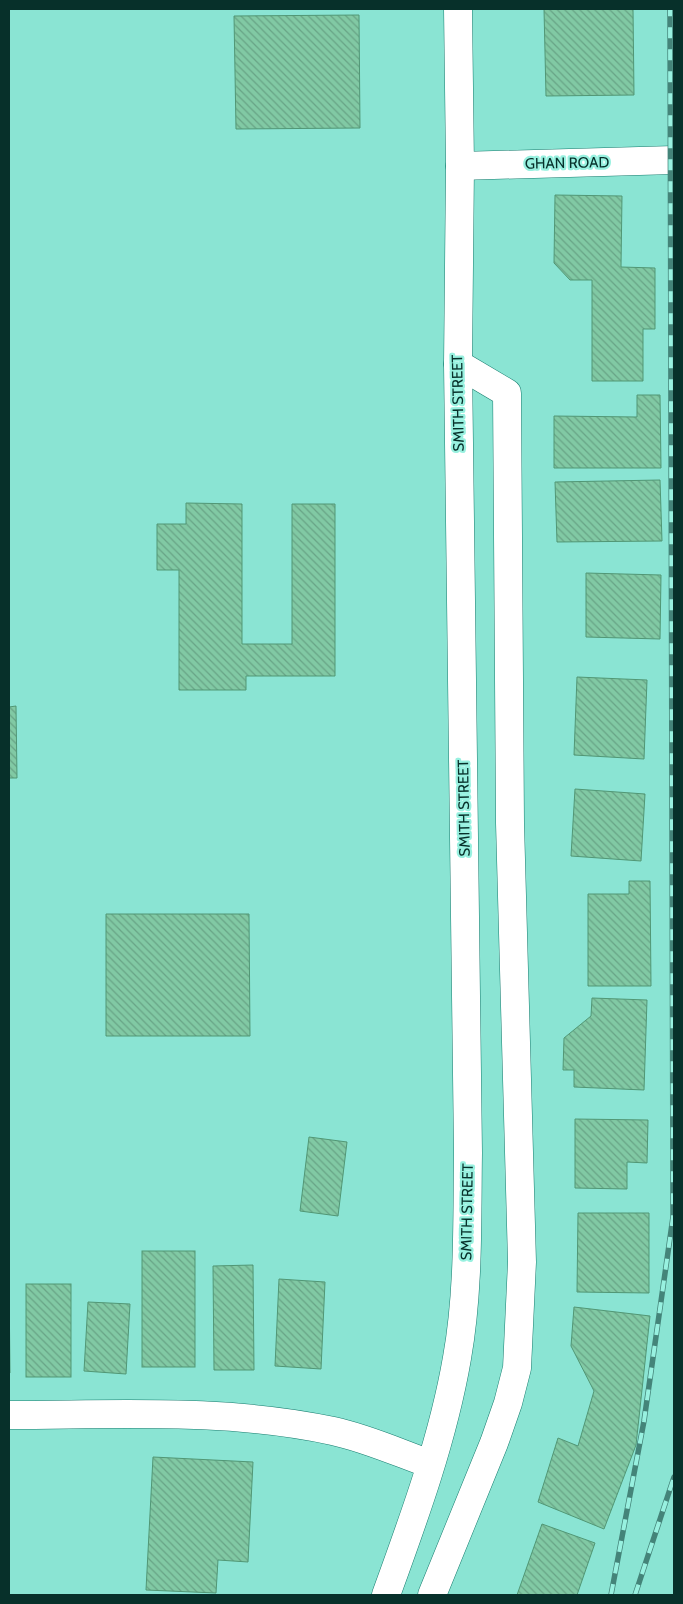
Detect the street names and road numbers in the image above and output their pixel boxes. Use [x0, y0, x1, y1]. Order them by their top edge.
street label: GHAN ROAD [525, 153, 609, 173]
street label: SMITH STREET [448, 354, 468, 452]
street label: SMITH STREET [454, 759, 474, 857]
street label: SMITH STREET [457, 1163, 477, 1261]

